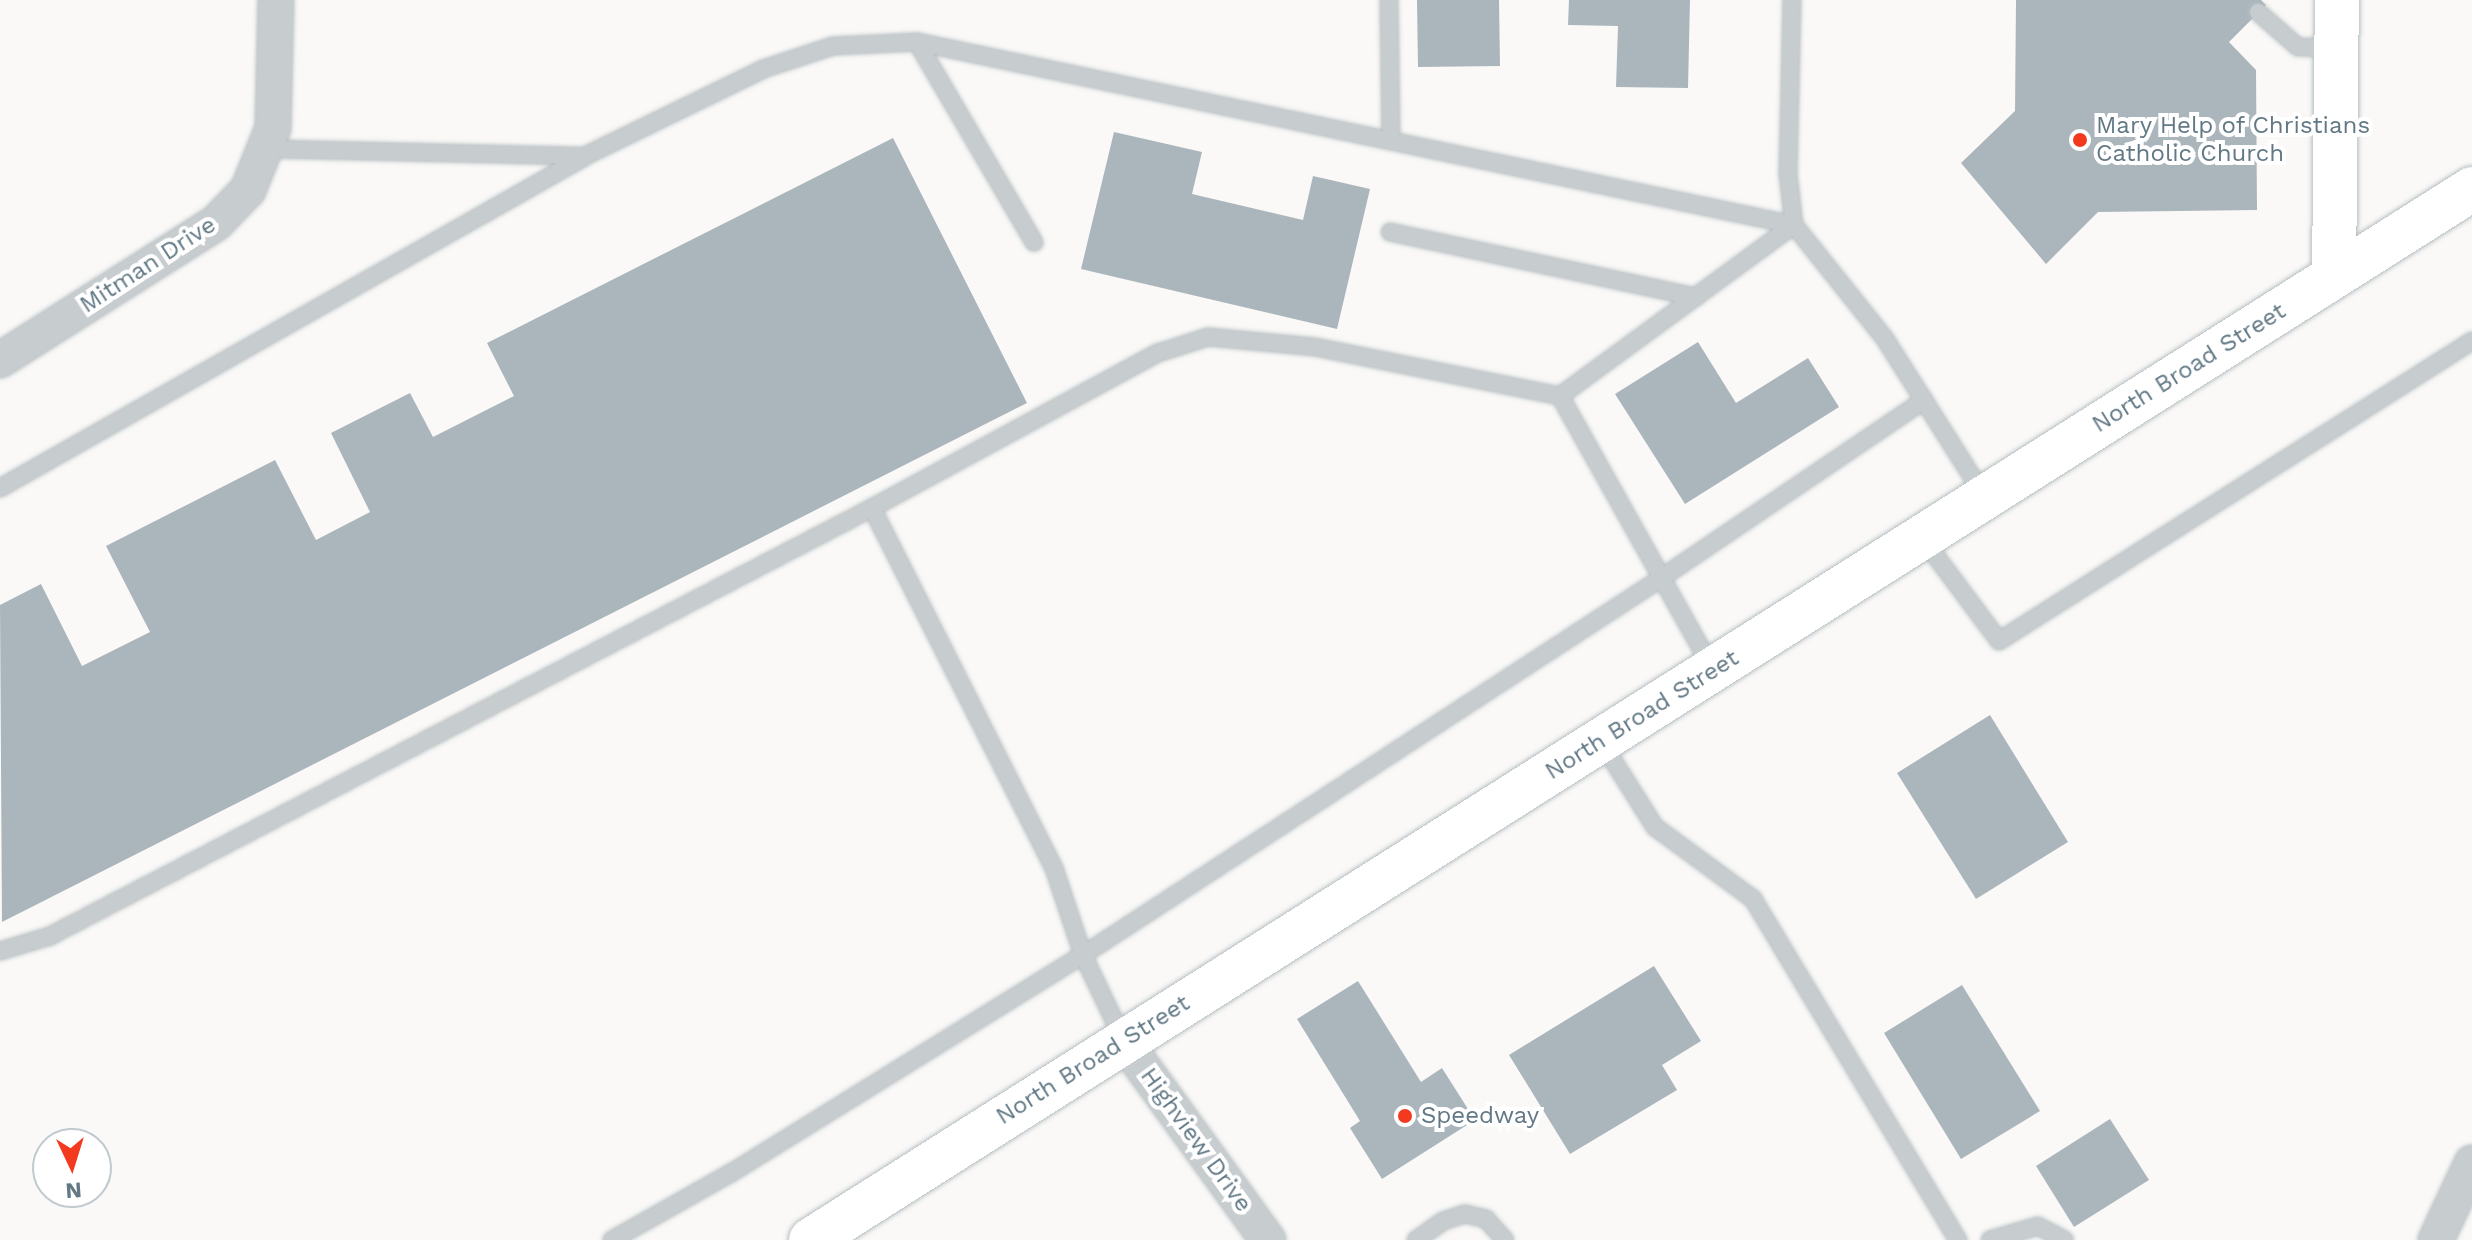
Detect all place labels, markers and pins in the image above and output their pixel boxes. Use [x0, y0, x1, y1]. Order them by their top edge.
place label: Mary Help of Christians Catholic Church [2096, 112, 2372, 168]
marker: Mary Help of Christians Catholic Church [2071, 131, 2089, 149]
place label: Speedway [1421, 1102, 1539, 1130]
marker: Speedway [1396, 1107, 1414, 1125]

